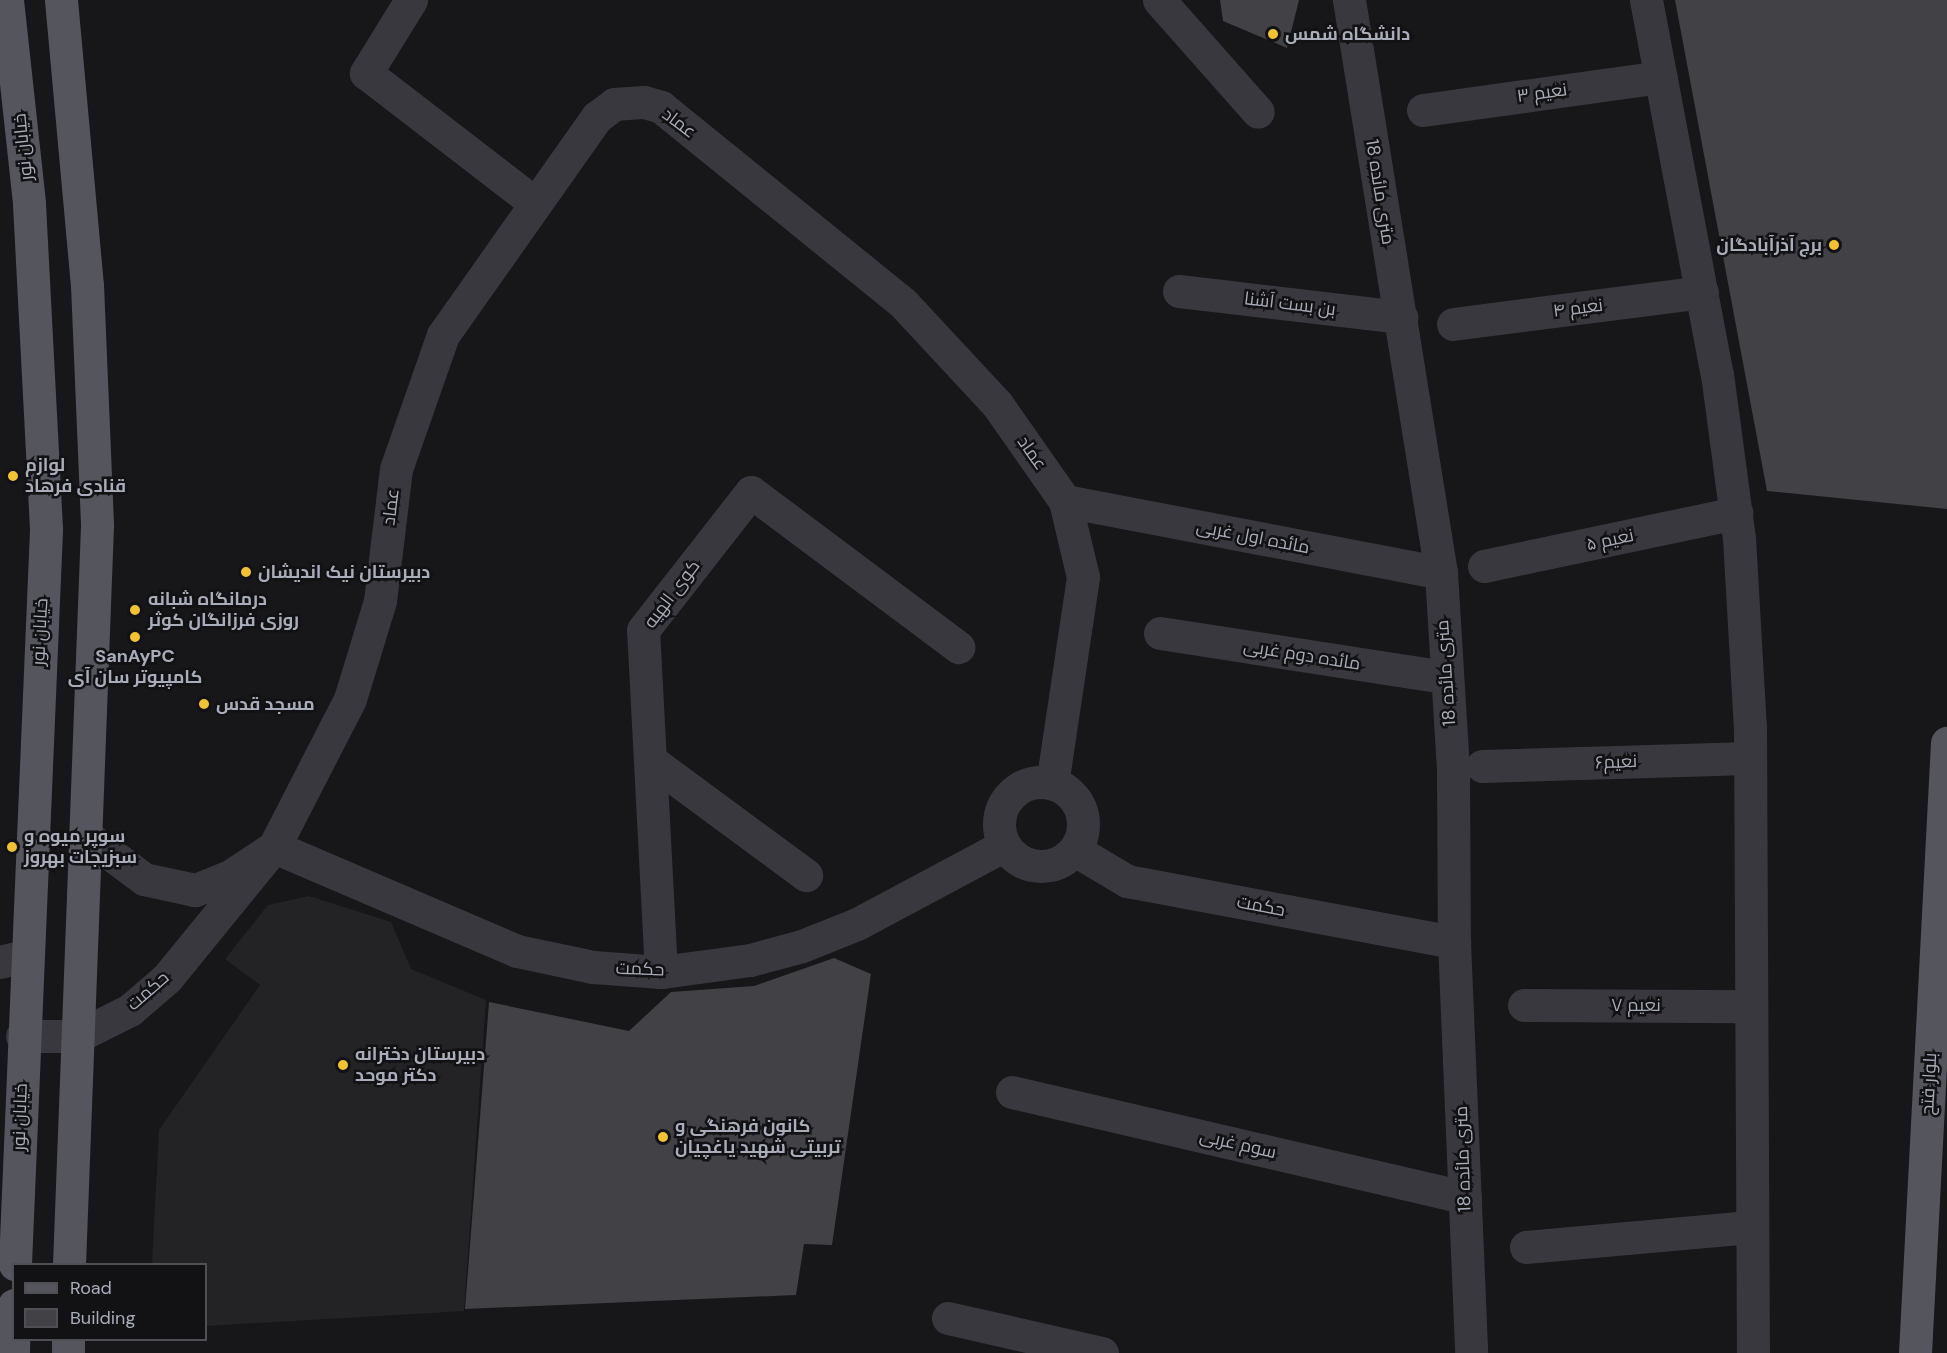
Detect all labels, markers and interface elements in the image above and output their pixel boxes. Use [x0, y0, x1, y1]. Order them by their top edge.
place label: دانشگاه شمس [1285, 23, 1410, 45]
marker: دانشگاه شمس [1266, 27, 1280, 41]
street label: نعیم ۳ [1516, 79, 1568, 107]
street label: عماد [658, 103, 700, 143]
street label: خیابان نور [9, 112, 37, 182]
street label: 18 متری مائده [1361, 138, 1399, 246]
place label: برج آذرآبادگان [1716, 234, 1822, 256]
marker: برج آذرآبادگان [1827, 238, 1841, 252]
street label: بن بست آشنا [1243, 288, 1337, 320]
street label: نعیم ۴ [1552, 294, 1604, 322]
street label: عماد [1013, 432, 1051, 474]
place label: لوازم قنادی فرهاد [25, 455, 126, 498]
marker: لوازم قنادی فرهاد [6, 469, 20, 483]
street label: عماد [378, 487, 404, 527]
street label: مائده اول غربی [1195, 515, 1311, 559]
street label: نعیم ۵ [1584, 524, 1636, 556]
street label: کوی الهیه [639, 556, 705, 632]
place label: دبیرستان نیک اندیشان [258, 561, 430, 583]
marker: دبیرستان نیک اندیشان [239, 565, 253, 579]
place label: درمانگاه شبانه روزی فرزانگان کوثر [148, 589, 299, 632]
street label: خیابان نور [27, 598, 53, 666]
marker: درمانگاه شبانه روزی فرزانگان کوثر [126, 601, 144, 619]
street label: 18 متری مائده [1432, 619, 1460, 727]
marker: SanAyPC کامپیوتر سان آی [128, 630, 142, 644]
street label: مائده دوم غربی [1242, 635, 1362, 675]
place label: SanAyPC کامپیوتر سان آی [68, 646, 202, 688]
place label: مسجد قدس [216, 693, 315, 715]
marker: مسجد قدس [197, 697, 211, 711]
street label: نعیم۶ [1595, 750, 1637, 774]
place label: سوپر میوه و سبزیجات بهروز [24, 826, 137, 868]
marker: سوپر میوه و سبزیجات بهروز [5, 840, 19, 854]
street label: حکمت [1235, 891, 1287, 921]
street label: حکمت [615, 957, 665, 981]
street label: حکمت [123, 967, 173, 1015]
street label: نعیم ۷ [1611, 994, 1661, 1016]
place label: دبیرستان دخترانه دکتر موحد [355, 1044, 485, 1086]
street label: بلوار فتح [1917, 1052, 1941, 1116]
marker: دبیرستان دخترانه دکتر موحد [336, 1058, 350, 1072]
street label: خیابان نور [8, 1083, 32, 1151]
street label: 18 متری مائده [1450, 1105, 1476, 1213]
place label: کانون فرهنگی و تربیتی شهید یاغچیان [675, 1116, 841, 1158]
street label: سوم غربی [1198, 1125, 1278, 1163]
marker: کانون فرهنگی و تربیتی شهید یاغچیان [656, 1130, 670, 1144]
legend [12, 1263, 207, 1341]
text: Road [70, 1276, 112, 1300]
text: Building [70, 1306, 135, 1330]

